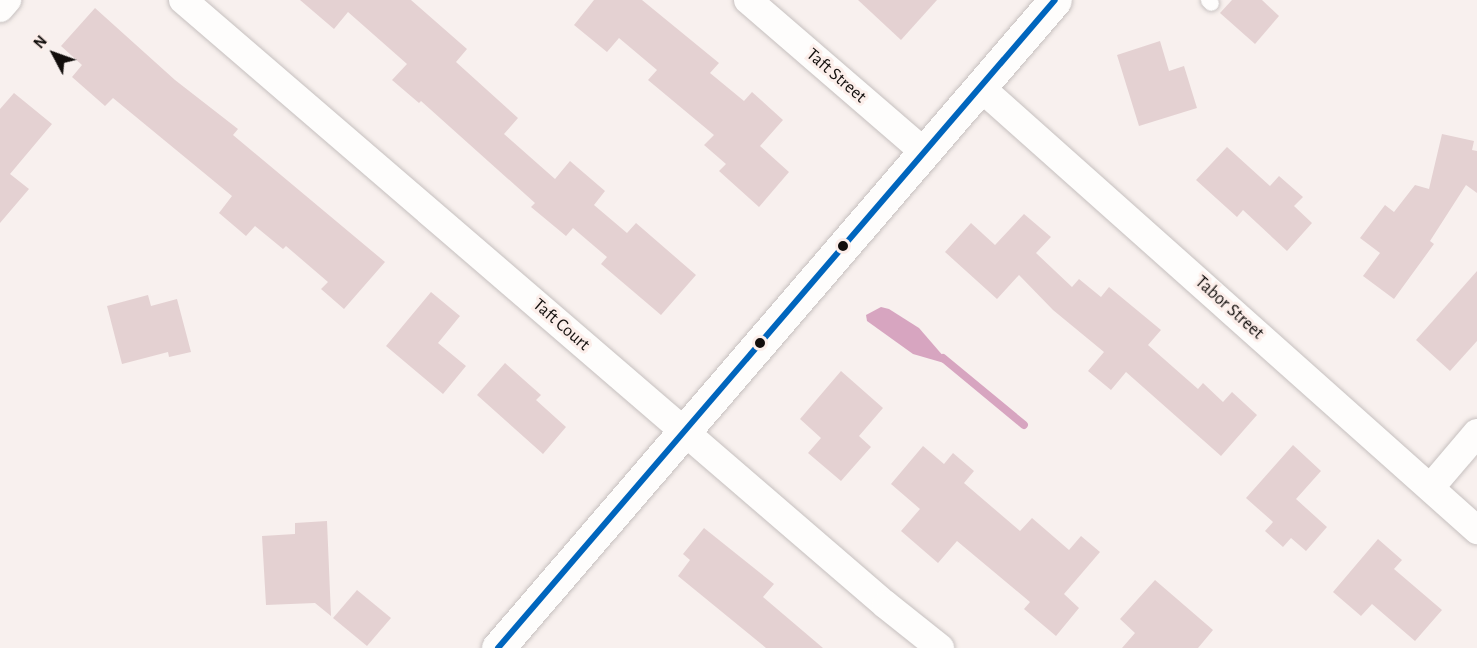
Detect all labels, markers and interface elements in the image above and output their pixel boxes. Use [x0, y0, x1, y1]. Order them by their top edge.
north arrow [24, 24, 84, 84]
text: N [31, 33, 50, 52]
street label: Taft Street [802, 44, 870, 108]
unlabelled marker [837, 240, 849, 252]
street label: Tabor Street [1190, 272, 1268, 344]
street label: Taft Court [528, 294, 594, 356]
unlabelled marker [754, 337, 766, 349]

